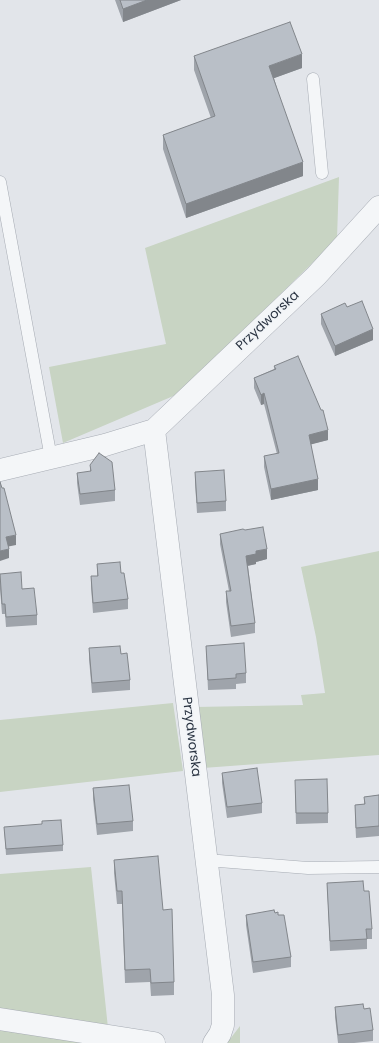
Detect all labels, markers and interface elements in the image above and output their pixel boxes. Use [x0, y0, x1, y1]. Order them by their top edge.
street label: Przydworska [233, 288, 303, 354]
street label: Przydworska [178, 696, 204, 778]

